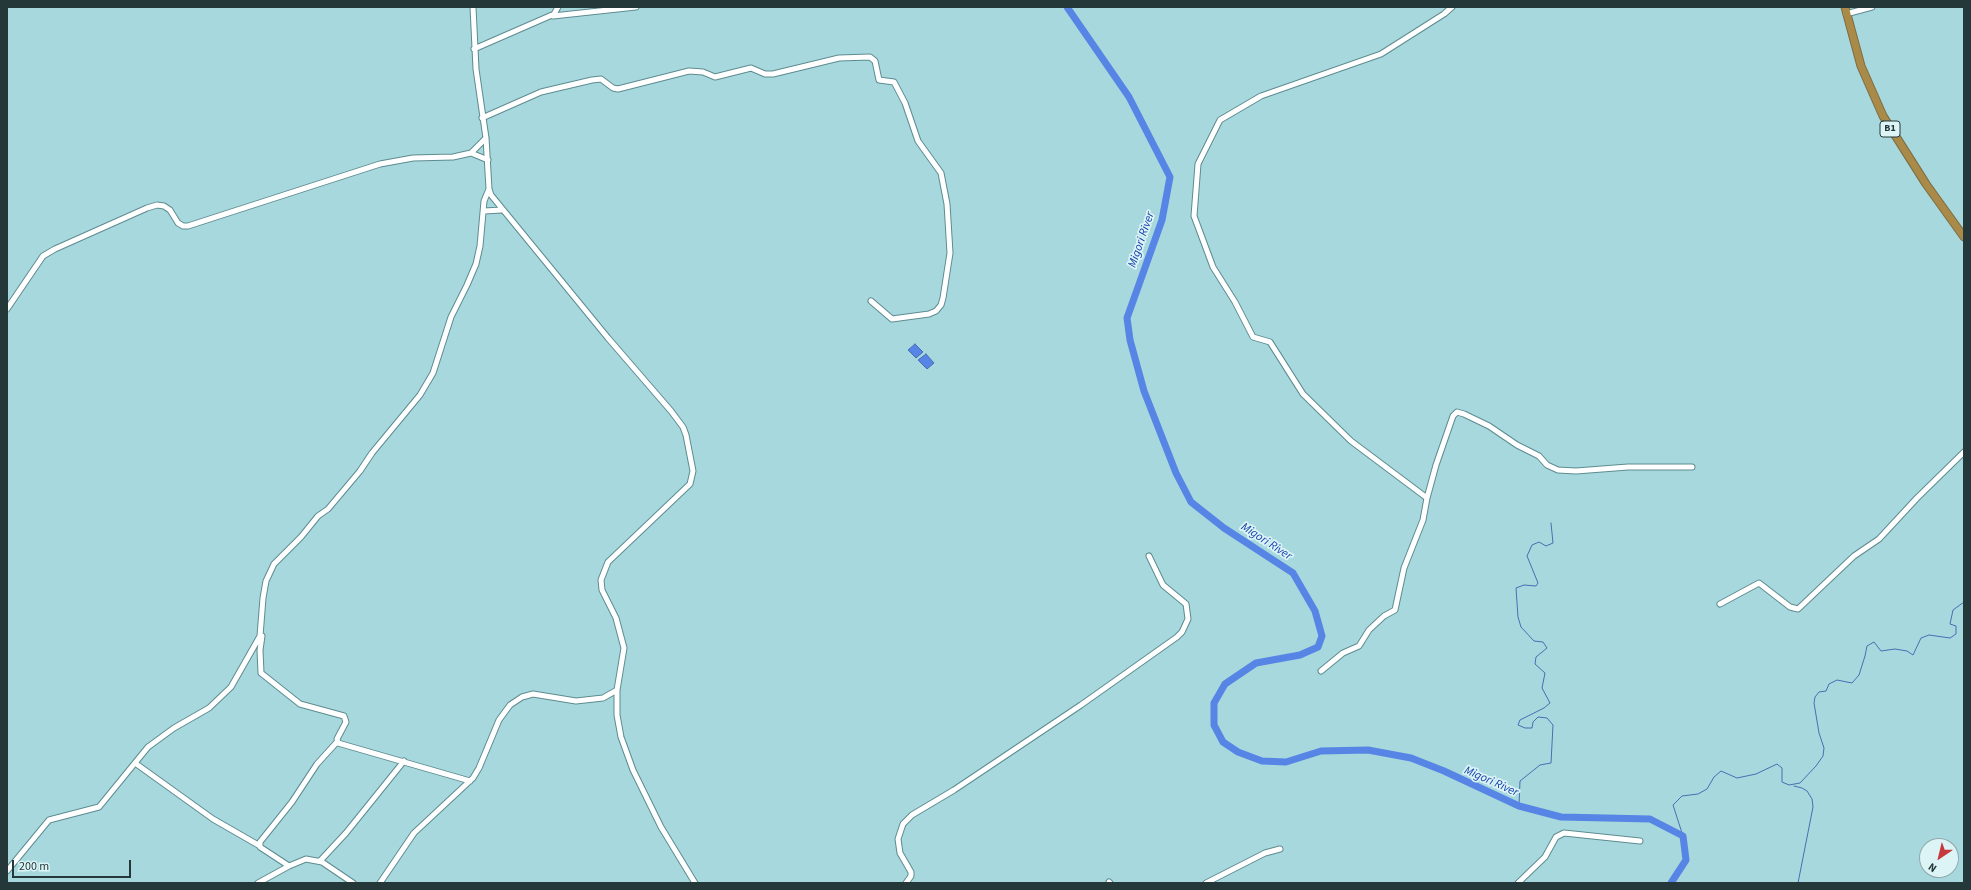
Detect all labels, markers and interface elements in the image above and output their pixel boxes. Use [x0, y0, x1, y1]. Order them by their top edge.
road number: B1 [1880, 121, 1900, 137]
water label: Migori River [1126, 210, 1158, 270]
water label: Migori River [1238, 520, 1294, 564]
water label: Migori River [1462, 764, 1520, 800]
north arrow [1919, 838, 1959, 878]
scale bar [14, 852, 133, 878]
text: 200 m [19, 858, 49, 875]
text: N [1925, 859, 1940, 876]

